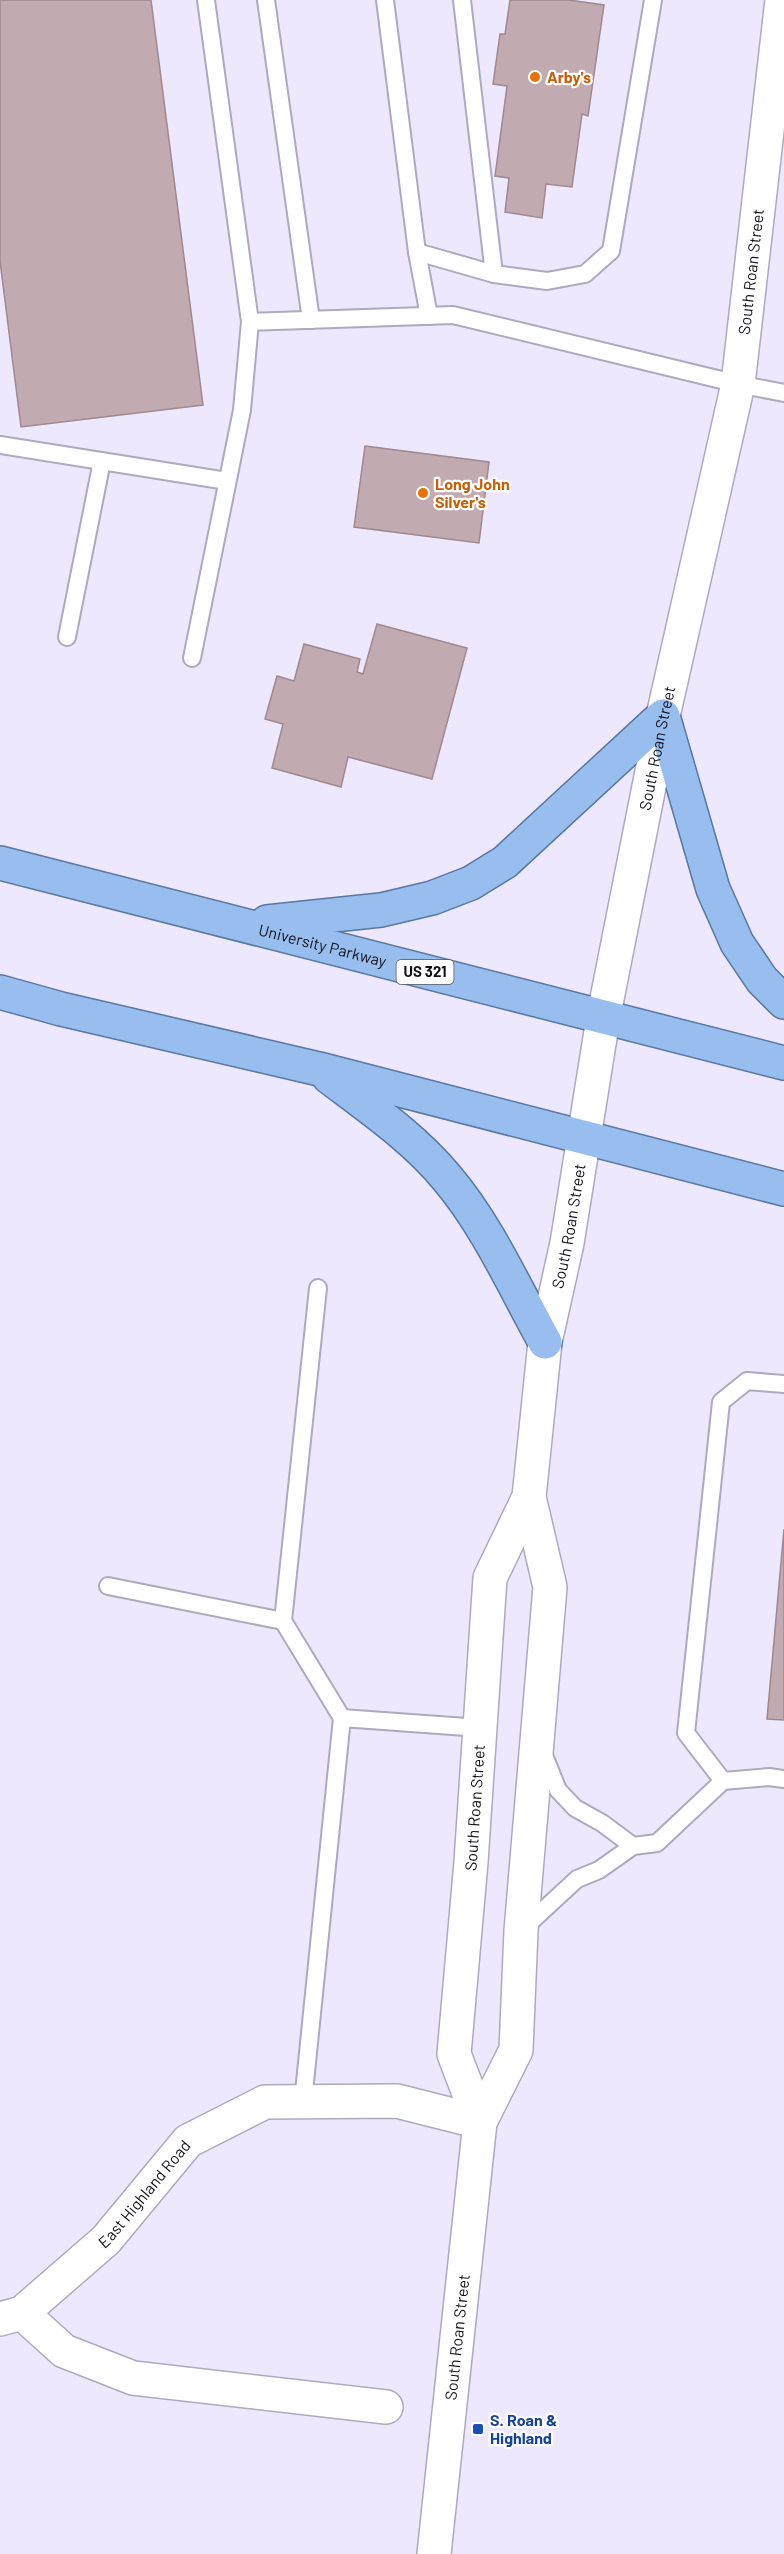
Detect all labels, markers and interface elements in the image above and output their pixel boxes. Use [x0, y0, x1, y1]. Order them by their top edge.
place label: Arby's [547, 67, 591, 86]
marker: Arby's [528, 70, 542, 84]
street label: South Roan Street [734, 208, 767, 336]
place label: Long John Silver's [435, 474, 510, 511]
marker: Long John Silver's [416, 486, 430, 500]
street label: South Roan Street [635, 684, 679, 812]
street label: University Parkway [257, 919, 389, 970]
road number: US 321 [396, 960, 454, 984]
street label: South Roan Street [547, 1162, 589, 1290]
street label: South Roan Street [460, 1744, 488, 1872]
street label: East Highland Road [94, 2136, 194, 2251]
street label: South Roan Street [440, 2273, 473, 2401]
place label: S. Roan & Highland [490, 2410, 557, 2447]
marker: S. Roan & Highland [471, 2422, 485, 2436]

